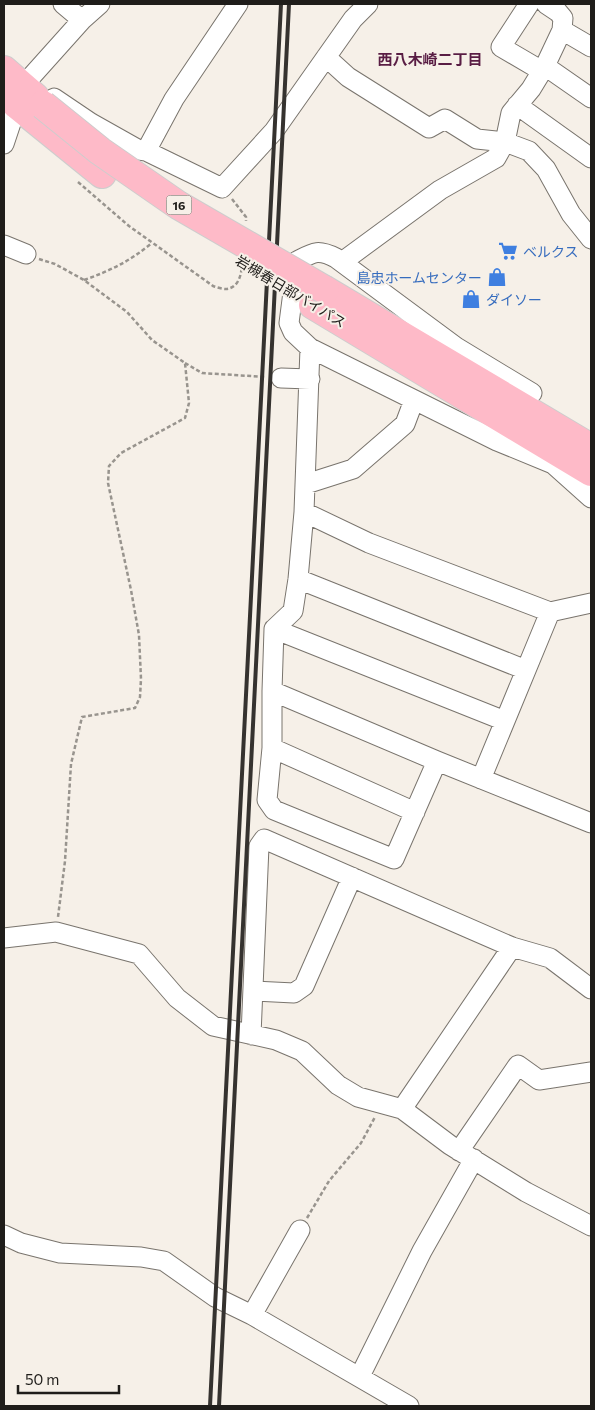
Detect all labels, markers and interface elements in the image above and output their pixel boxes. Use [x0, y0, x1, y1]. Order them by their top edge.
district label: 西八木崎二丁目 [377, 50, 483, 68]
road number: 16 [166, 196, 192, 214]
supermarket icon: ベルクス [497, 240, 519, 262]
place label: ベルクス [523, 243, 579, 260]
street label: 岩槻春日部バイパス [233, 251, 349, 331]
shop icon: 島忠ホームセンター [486, 266, 508, 288]
place label: 島忠ホームセンター [356, 269, 482, 286]
shop icon: ダイソー [460, 288, 482, 310]
place label: ダイソー [486, 291, 542, 308]
scale bar [18, 1362, 119, 1394]
text: 50 m [25, 1370, 59, 1388]

